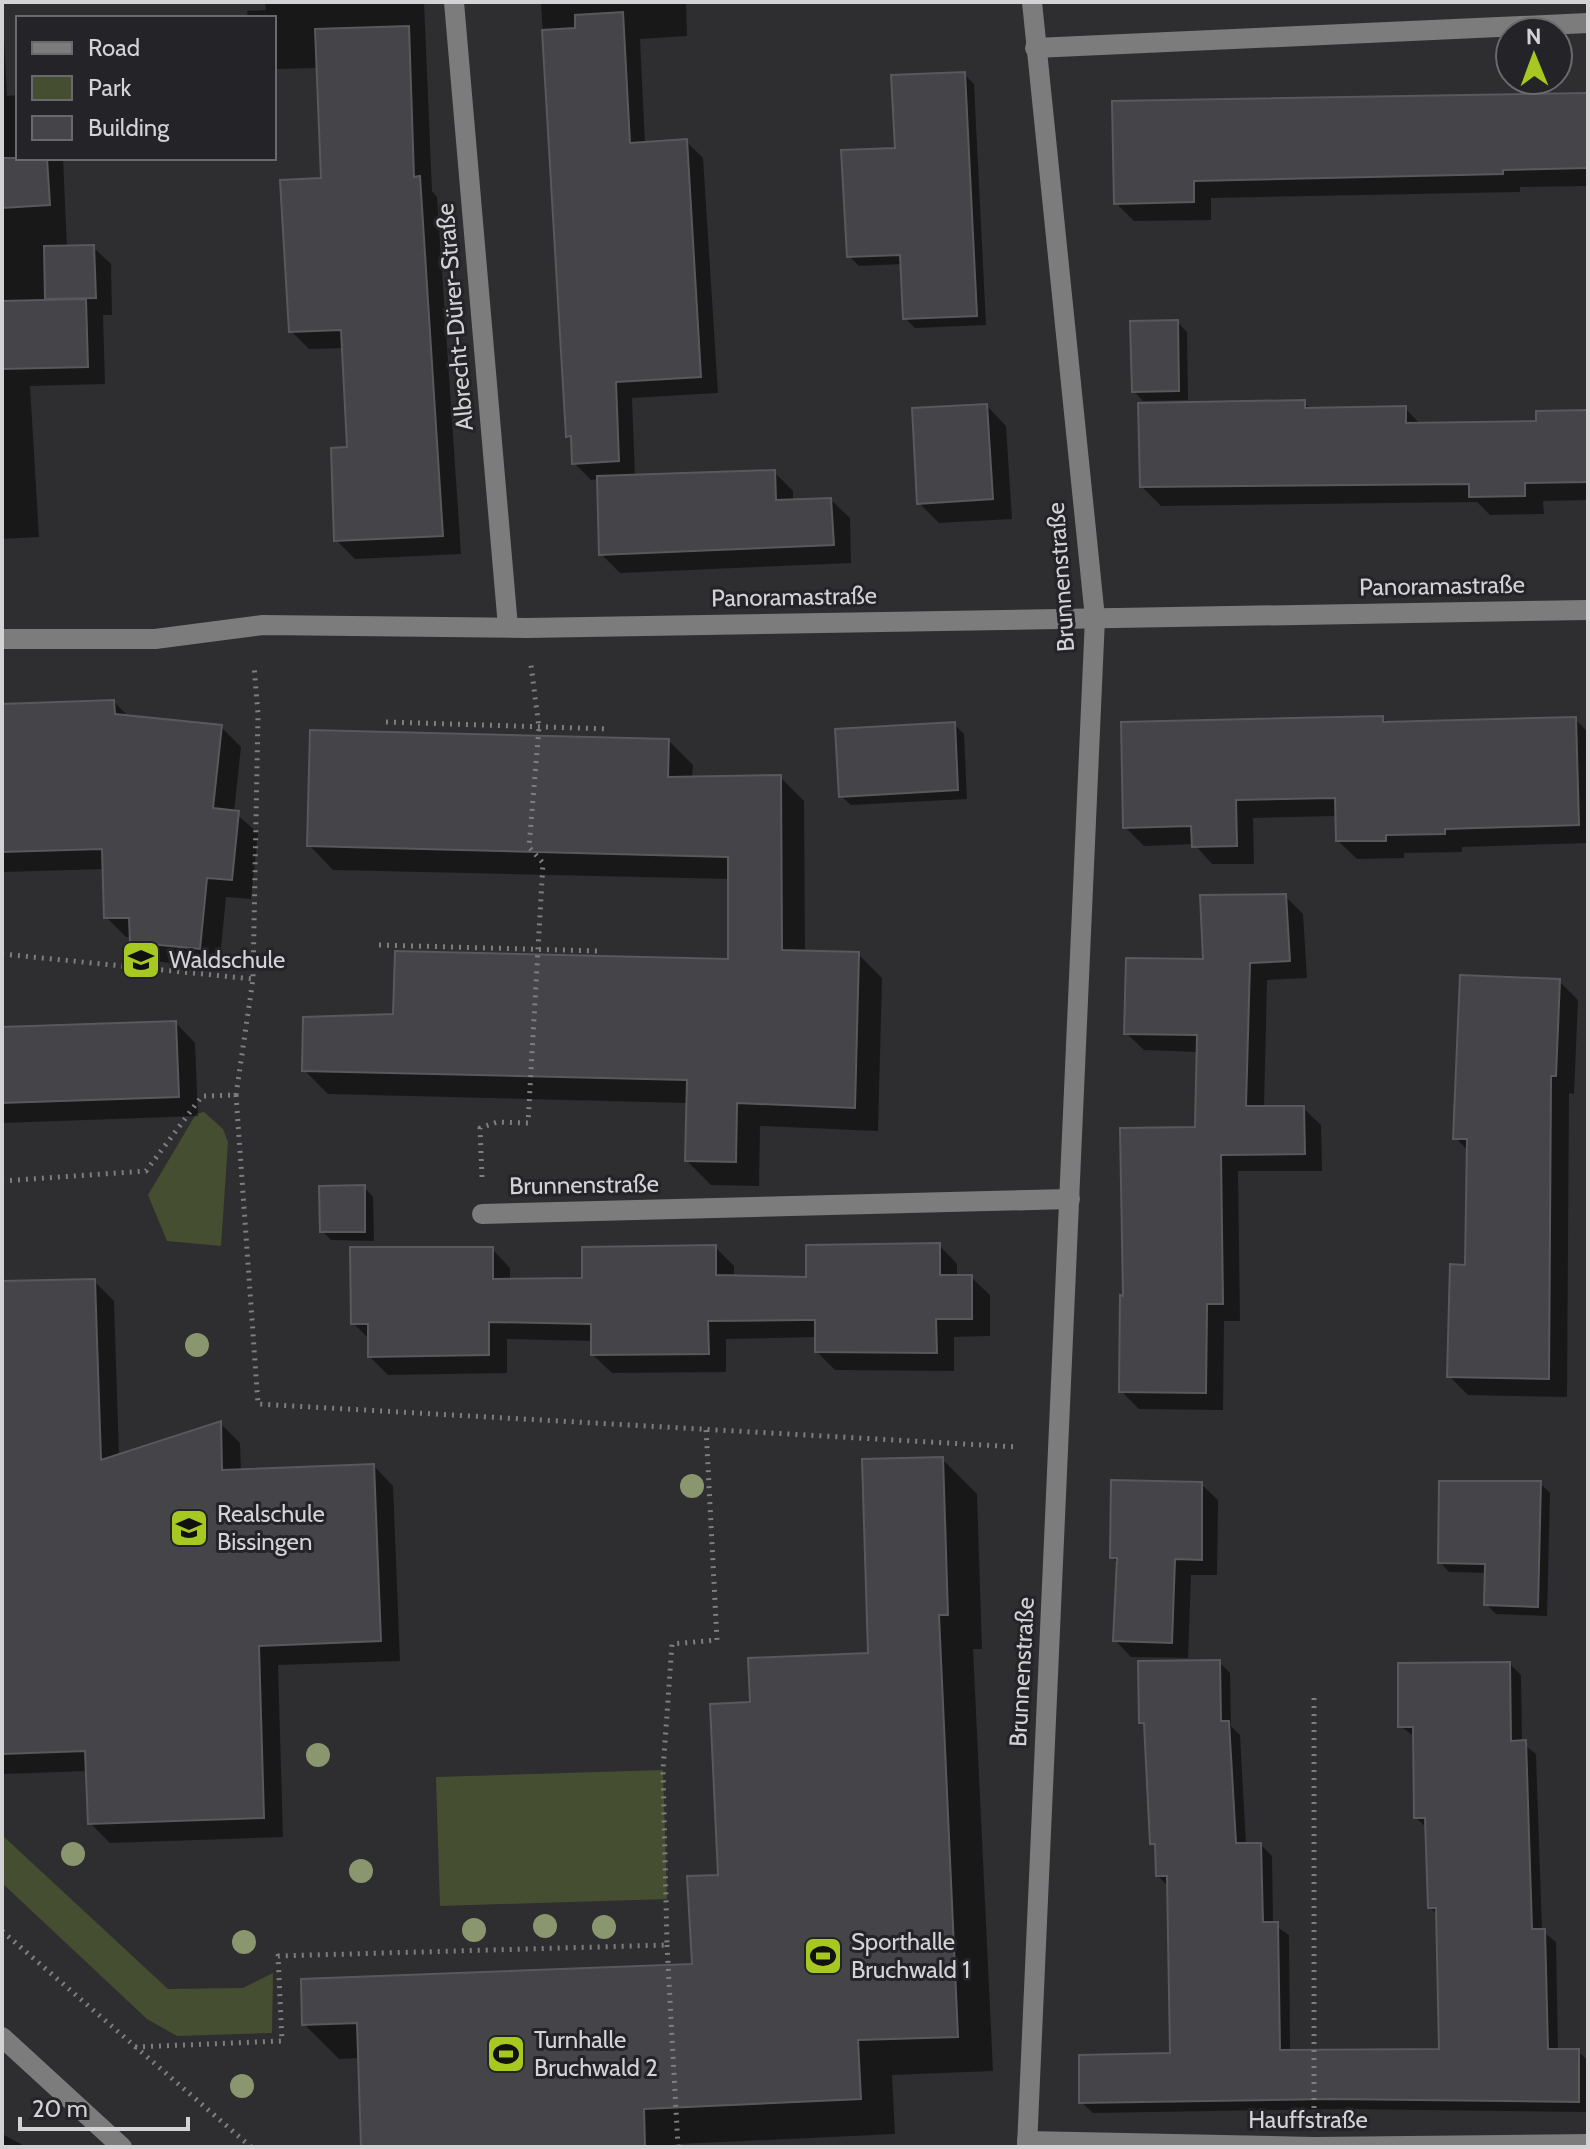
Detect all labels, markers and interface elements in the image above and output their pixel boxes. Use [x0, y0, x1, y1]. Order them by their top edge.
legend [16, 16, 276, 160]
north arrow [1494, 16, 1574, 96]
text: N [1526, 23, 1542, 50]
text: Road [88, 33, 140, 62]
text: Park [88, 73, 131, 102]
text: Building [88, 113, 170, 142]
street label: Albrecht-Dürer-Straße [430, 202, 479, 432]
street label: Brunnenstraße [1041, 501, 1080, 653]
street label: Panoramastraße [1359, 570, 1525, 601]
street label: Panoramastraße [711, 581, 877, 612]
school or university icon: Waldschule [120, 939, 162, 981]
place label: Waldschule [169, 945, 285, 974]
street label: Brunnenstraße [509, 1169, 659, 1200]
place label: Realschule Bissingen [217, 1499, 325, 1556]
school or university icon: Realschule Bissingen [168, 1507, 210, 1549]
street label: Brunnenstraße [1003, 1596, 1040, 1748]
place label: Sporthalle Bruchwald 1 [851, 1927, 970, 1984]
sports icon: Sporthalle Bruchwald 1 [802, 1935, 844, 1977]
place label: Turnhalle Bruchwald 2 [534, 2025, 658, 2082]
sports icon: Turnhalle Bruchwald 2 [485, 2033, 527, 2075]
scale bar [20, 2081, 188, 2131]
text: 20 m [32, 2094, 88, 2123]
street label: Hauffstraße [1248, 2105, 1368, 2134]

